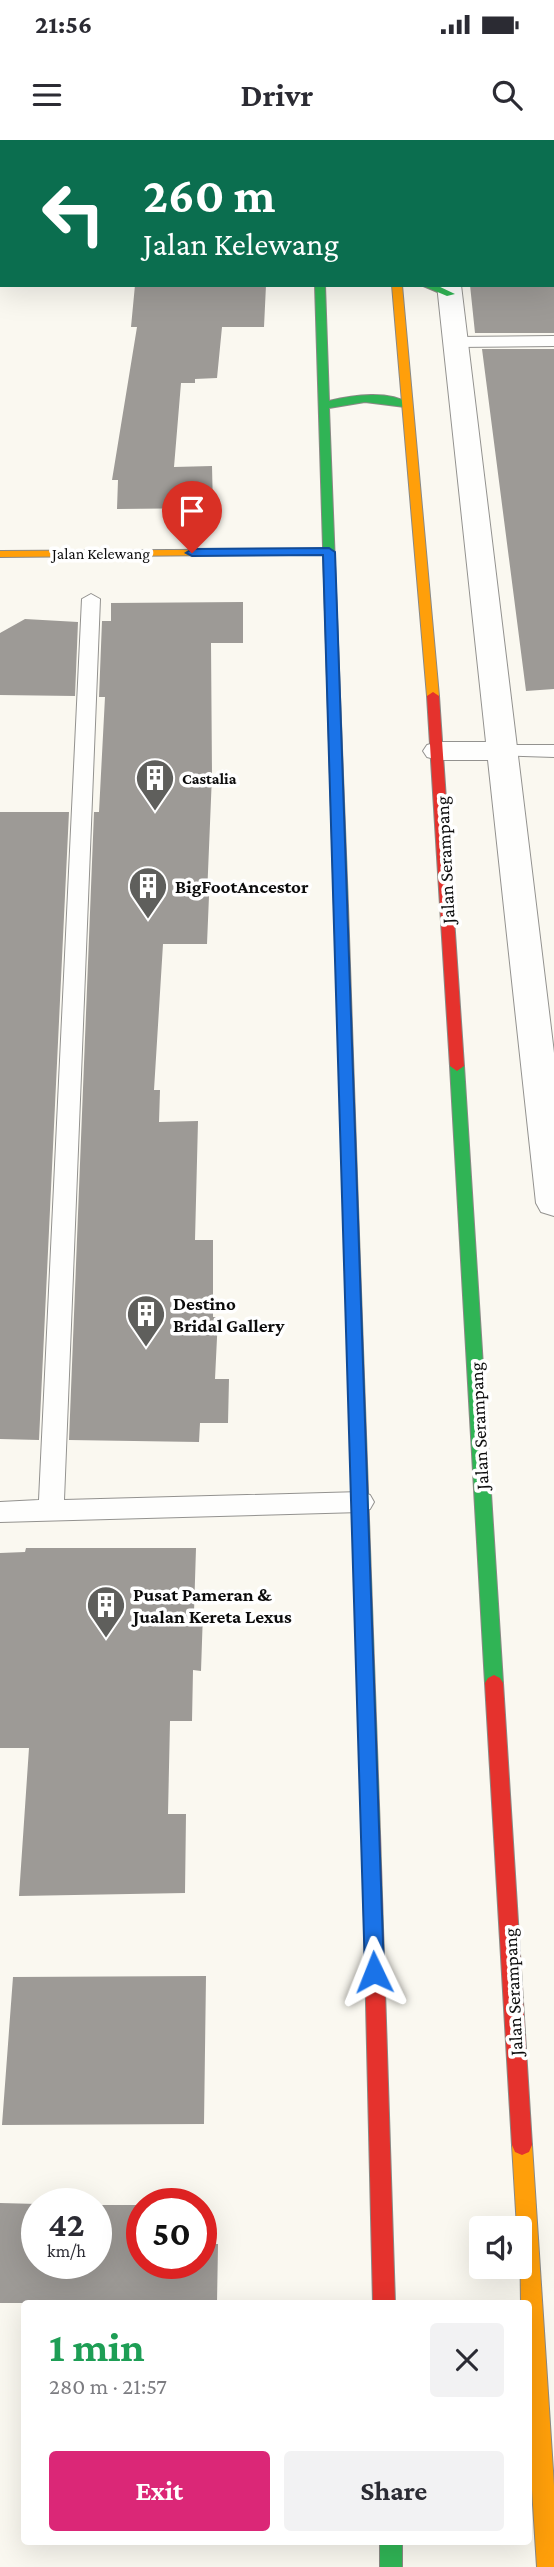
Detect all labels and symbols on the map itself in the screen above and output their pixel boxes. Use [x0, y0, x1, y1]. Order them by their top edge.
pin [162, 481, 222, 553]
street label: Jalan Kelewang [50, 545, 150, 563]
building icon: Castalia [134, 757, 176, 812]
place label: Castalia [182, 770, 237, 787]
street label: Jalan Serampang [431, 796, 459, 926]
building icon: BigFootAncestor [127, 865, 169, 920]
place label: BigFootAncestor [175, 876, 309, 897]
building icon: Destino Bridal Gallery [125, 1293, 167, 1348]
place label: Destino Bridal Gallery [173, 1293, 285, 1336]
street label: Jalan Serampang [465, 1362, 493, 1492]
building icon: Pusat Pameran & Jualan Kereta Lexus [85, 1584, 127, 1639]
place label: Pusat Pameran & Jualan Kereta Lexus [131, 1584, 292, 1627]
street label: Jalan Serampang [499, 1928, 527, 2058]
position arrow [337, 1935, 411, 2009]
speed limit sign: 50 [126, 2188, 217, 2279]

